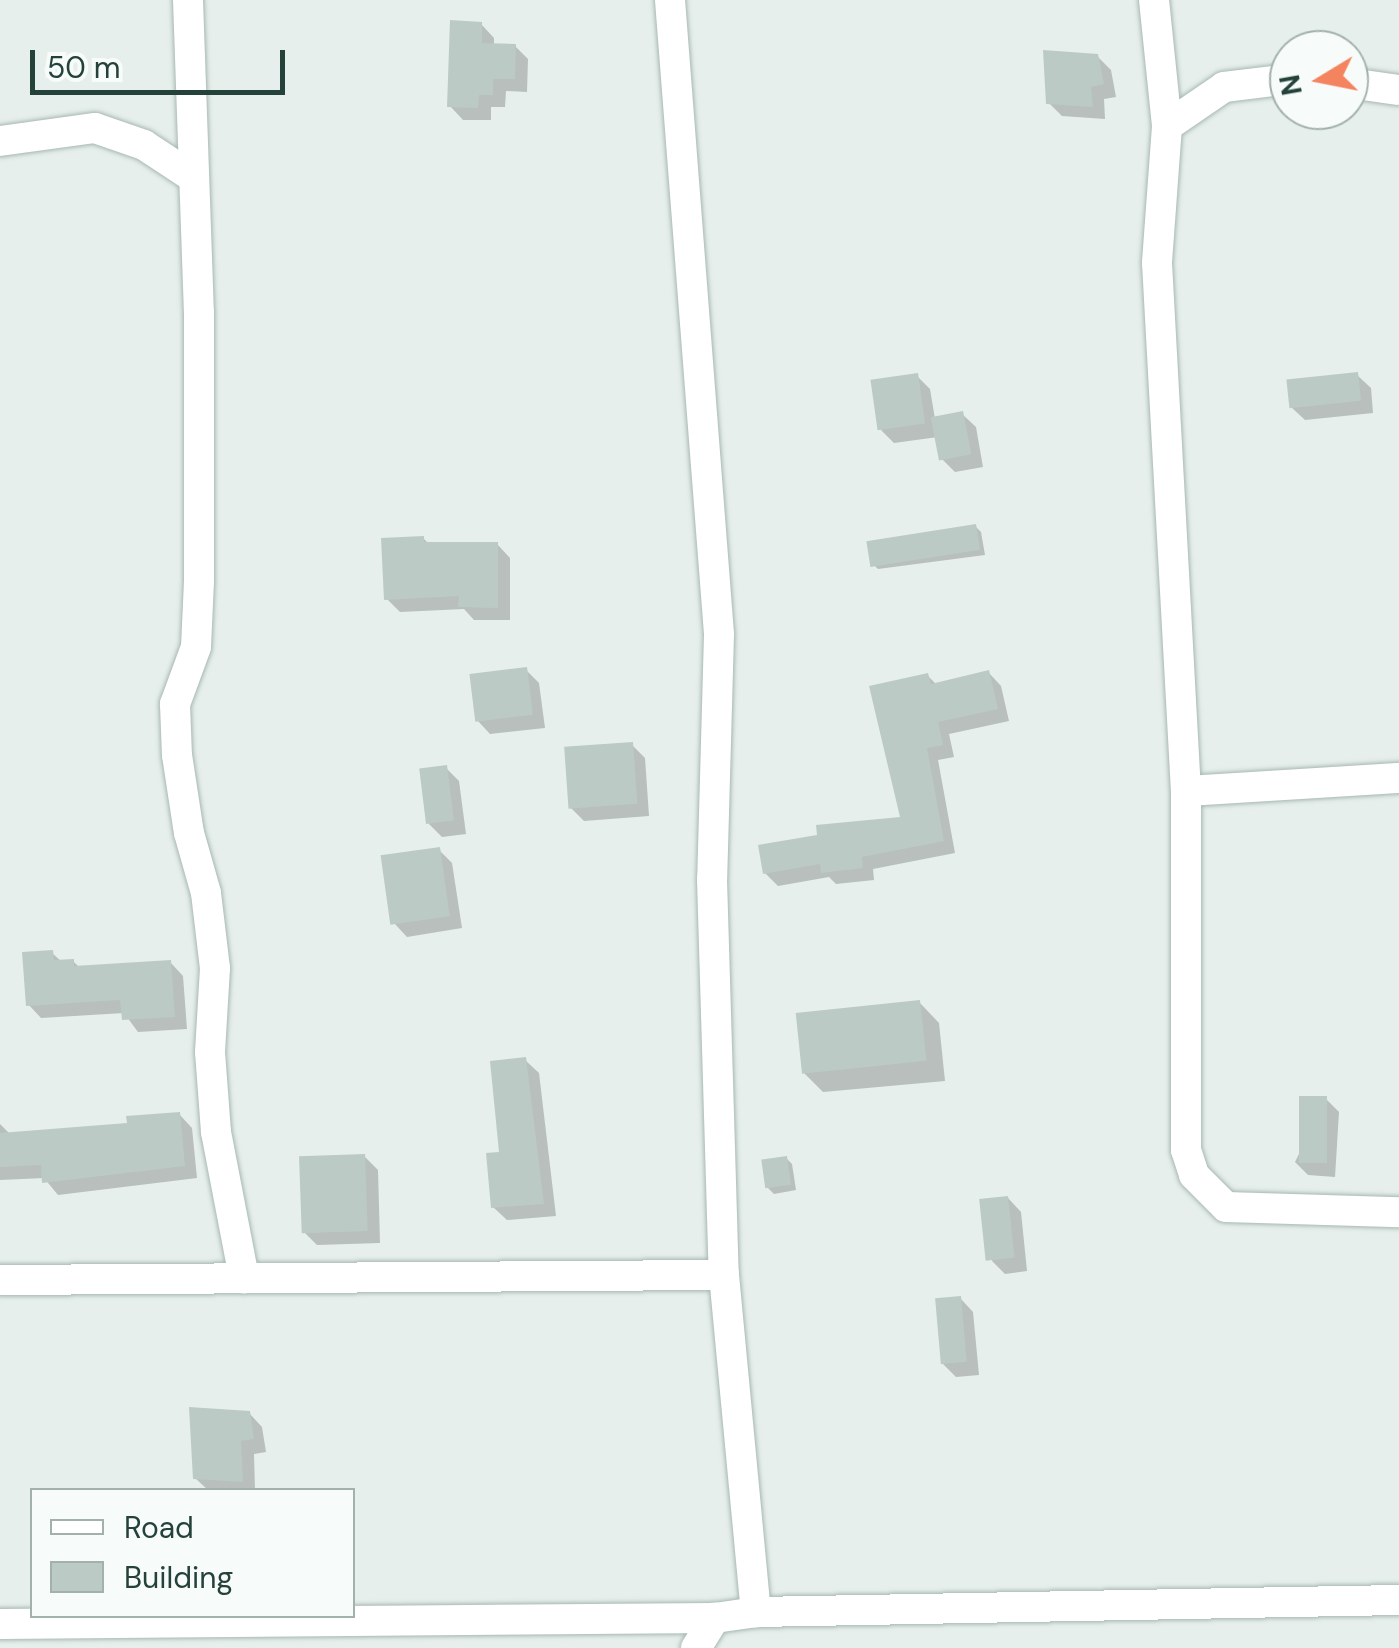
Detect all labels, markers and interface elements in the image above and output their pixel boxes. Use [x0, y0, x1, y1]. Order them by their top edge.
scale bar [35, 30, 290, 92]
north arrow [1269, 30, 1369, 130]
text: 50 m [47, 48, 121, 87]
text: N [1271, 72, 1311, 98]
legend [30, 1488, 355, 1618]
text: Road [124, 1508, 194, 1547]
text: Building [124, 1558, 233, 1597]

